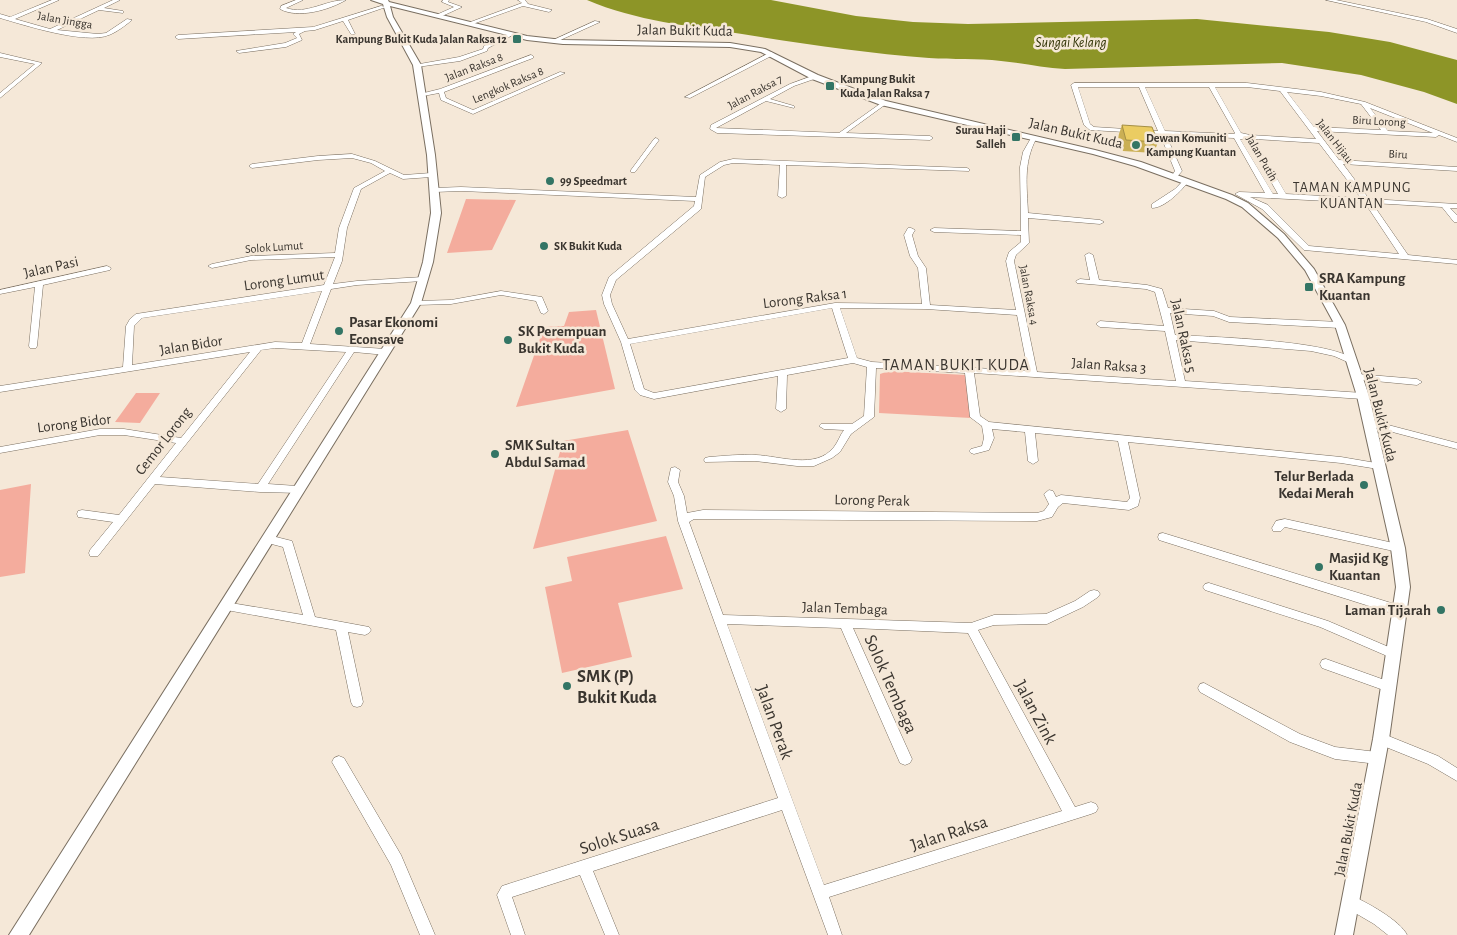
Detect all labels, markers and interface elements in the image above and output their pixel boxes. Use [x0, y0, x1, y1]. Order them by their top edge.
street label: Jalan Jingga [37, 9, 94, 31]
street label: Jalan Bukit Kuda [637, 22, 733, 39]
place label: Kampung Bukit Kuda Jalan Raksa 12 [336, 33, 507, 45]
marker: Kampung Bukit Kuda Jalan Raksa 12 [511, 33, 523, 45]
water label: Sungai Kelang [1035, 36, 1107, 50]
street label: Jalan Raksa 8 [444, 50, 505, 83]
street label: Lengkok Raksa 8 [471, 64, 546, 105]
street label: Jalan Raksa 7 [726, 73, 784, 111]
place label: Kampung Bukit Kuda Jalan Raksa 7 [840, 73, 930, 99]
marker: Kampung Bukit Kuda Jalan Raksa 7 [824, 80, 836, 92]
street label: Biru Lorong [1352, 114, 1406, 128]
street label: Jalan Bukit Kuda [1028, 115, 1124, 152]
street label: Jalan Hijau [1314, 117, 1356, 166]
place label: Surau Haji Salleh [955, 124, 1006, 150]
marker: Surau Haji Salleh [1010, 131, 1022, 143]
place label: Dewan Komuniti Kampung Kuantan [1146, 132, 1236, 158]
street label: Jalan Putih [1244, 133, 1280, 183]
marker: Dewan Komuniti Kampung Kuantan [1130, 139, 1142, 151]
street label: Biru [1388, 148, 1408, 160]
marker: 99 Speedmart [544, 175, 556, 187]
place label: 99 Speedmart [560, 175, 627, 187]
district label: TAMAN KAMPUNG KUANTAN [1293, 181, 1411, 211]
street label: Solok Lumut [245, 239, 304, 255]
marker: SK Bukit Kuda [538, 240, 550, 252]
place label: SK Bukit Kuda [554, 240, 622, 252]
street label: Jalan Pasi [22, 254, 80, 281]
street label: Jalan Raksa 4 [1017, 264, 1041, 326]
street label: Lorong Lumut [243, 267, 325, 294]
place label: SRA Kampung Kuantan [1319, 271, 1406, 303]
marker: SRA Kampung Kuantan [1303, 281, 1315, 293]
street label: Lorong Raksa 1 [762, 286, 848, 311]
street label: Jalan Raksa 5 [1168, 298, 1199, 374]
place label: Pasar Ekonomi Econsave [349, 315, 438, 347]
place label: SK Perempuan Bukit Kuda [518, 324, 607, 356]
marker: Pasar Ekonomi Econsave [333, 325, 345, 337]
street label: Jalan Bidor [159, 333, 224, 358]
marker: SK Perempuan Bukit Kuda [502, 334, 514, 346]
street label: Jalan Raksa 3 [1071, 355, 1147, 376]
district label: TAMAN BUKIT KUDA [882, 357, 1030, 373]
street label: Jalan Bukit Kuda [1362, 367, 1399, 463]
street label: Cemor Lorong [132, 404, 195, 478]
street label: Lorong Bidor [36, 412, 112, 435]
place label: SMK Sultan Abdul Samad [505, 438, 586, 470]
marker: SMK Sultan Abdul Samad [489, 448, 501, 460]
place label: Telur Berlada Kedai Merah [1274, 469, 1354, 501]
marker: Telur Berlada Kedai Merah [1358, 479, 1370, 491]
street label: Lorong Perak [834, 492, 910, 509]
place label: Masjid Kg Kuantan [1329, 551, 1389, 583]
marker: Masjid Kg Kuantan [1313, 561, 1325, 573]
street label: Jalan Tembaga [802, 600, 888, 617]
place label: Laman Tijarah [1345, 603, 1431, 618]
marker: Laman Tijarah [1435, 604, 1447, 616]
street label: Solok Tembaga [860, 632, 920, 737]
place label: SMK (P) Bukit Kuda [577, 668, 657, 707]
street label: Jalan Zink [1011, 677, 1060, 748]
marker: SMK (P) Bukit Kuda [561, 680, 573, 692]
street label: Jalan Perak [752, 683, 796, 763]
street label: Jalan Bukit Kuda [1332, 781, 1365, 878]
street label: Jalan Raksa [909, 813, 990, 855]
street label: Solok Suasa [577, 816, 661, 858]

